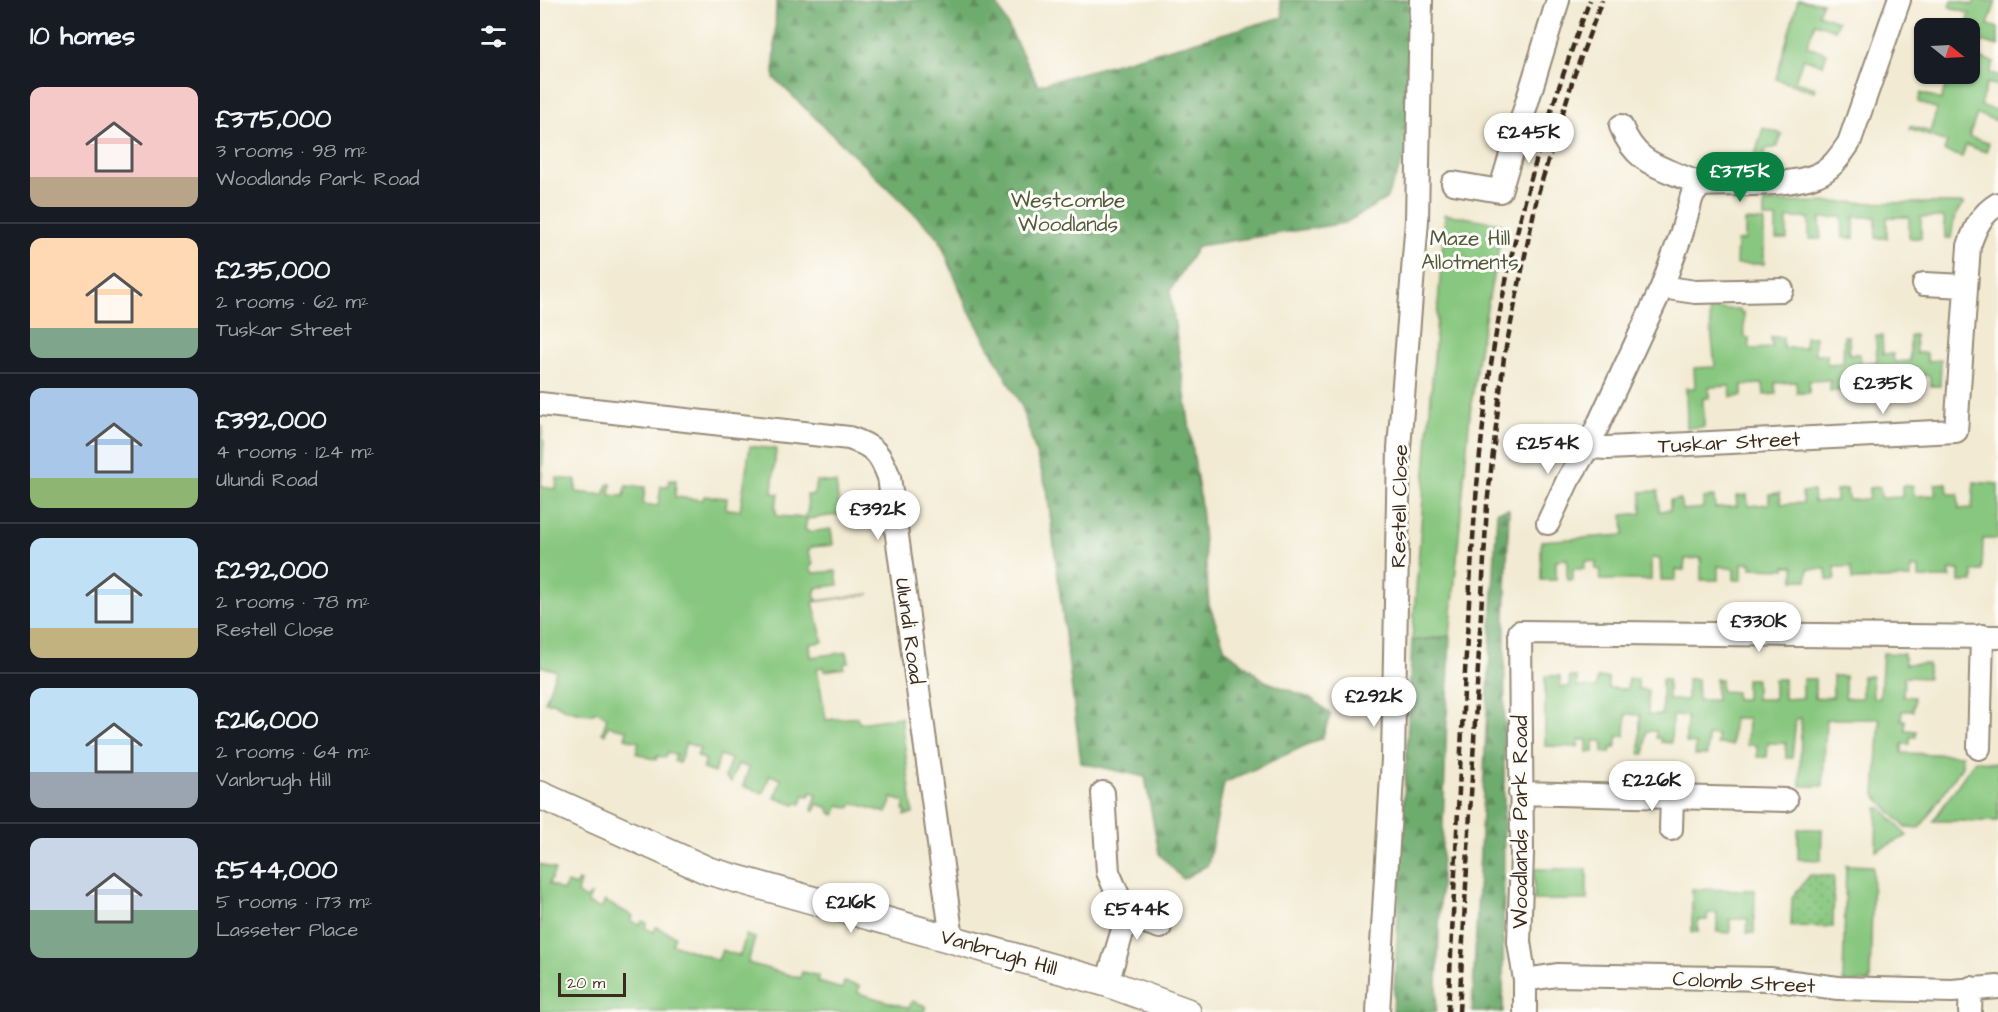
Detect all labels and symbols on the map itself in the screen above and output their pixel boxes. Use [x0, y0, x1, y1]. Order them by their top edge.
north arrow [1914, 18, 1980, 84]
pin: £245K [1487, 113, 1571, 164]
pin: £375K [1698, 152, 1782, 203]
park label: Westcombe Woodlands [1011, 186, 1125, 239]
park label: Maze Hill Allotments [1421, 224, 1519, 277]
pin: £235K [1841, 364, 1925, 415]
pin: £254K [1506, 424, 1590, 475]
street label: Tuskar Street [1657, 424, 1802, 461]
street label: Restell Close [1384, 444, 1415, 568]
pin: £392K [836, 490, 920, 541]
street label: Ulundi Road [888, 576, 931, 686]
pin: £330K [1717, 602, 1801, 653]
pin: £292K [1332, 677, 1416, 728]
street label: Woodlands Park Road [1506, 715, 1535, 929]
pin: £226K [1610, 761, 1694, 812]
pin: £216K [809, 883, 893, 934]
pin: £544K [1095, 890, 1179, 941]
street label: Vanbrugh Hill [936, 922, 1061, 985]
street label: Colomb Street [1672, 964, 1817, 1001]
scale bar [558, 970, 626, 998]

